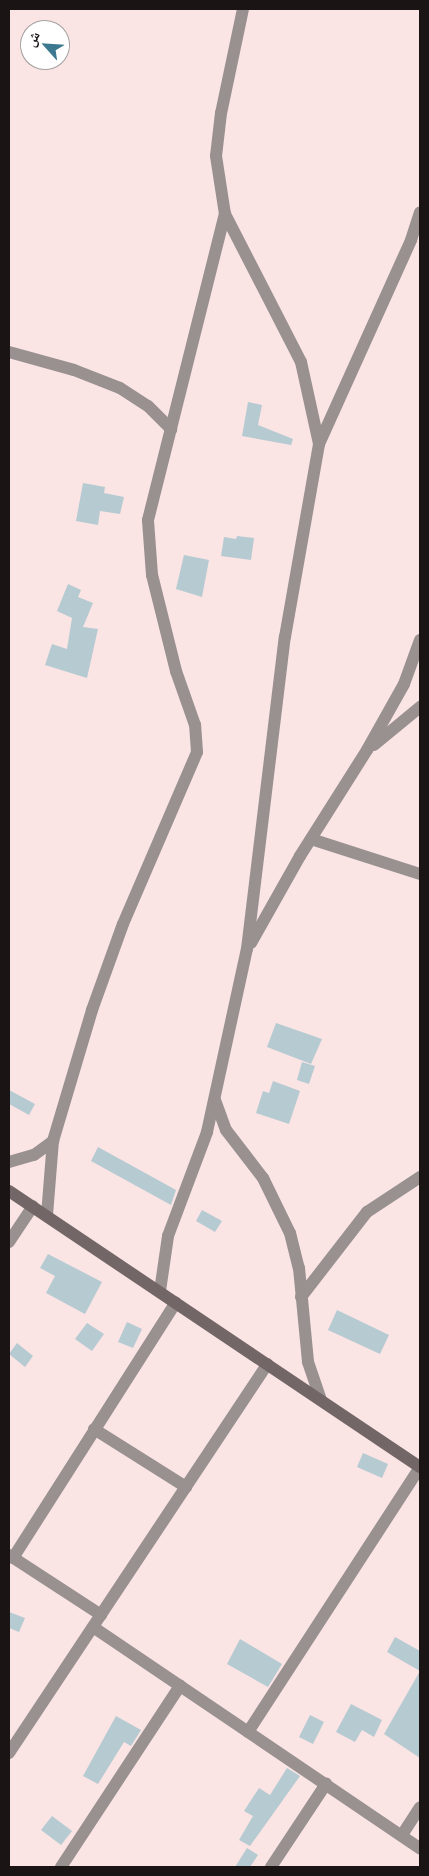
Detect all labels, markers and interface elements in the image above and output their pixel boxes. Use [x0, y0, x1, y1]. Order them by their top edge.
north arrow [20, 20, 70, 70]
text: ش [22, 29, 43, 49]

